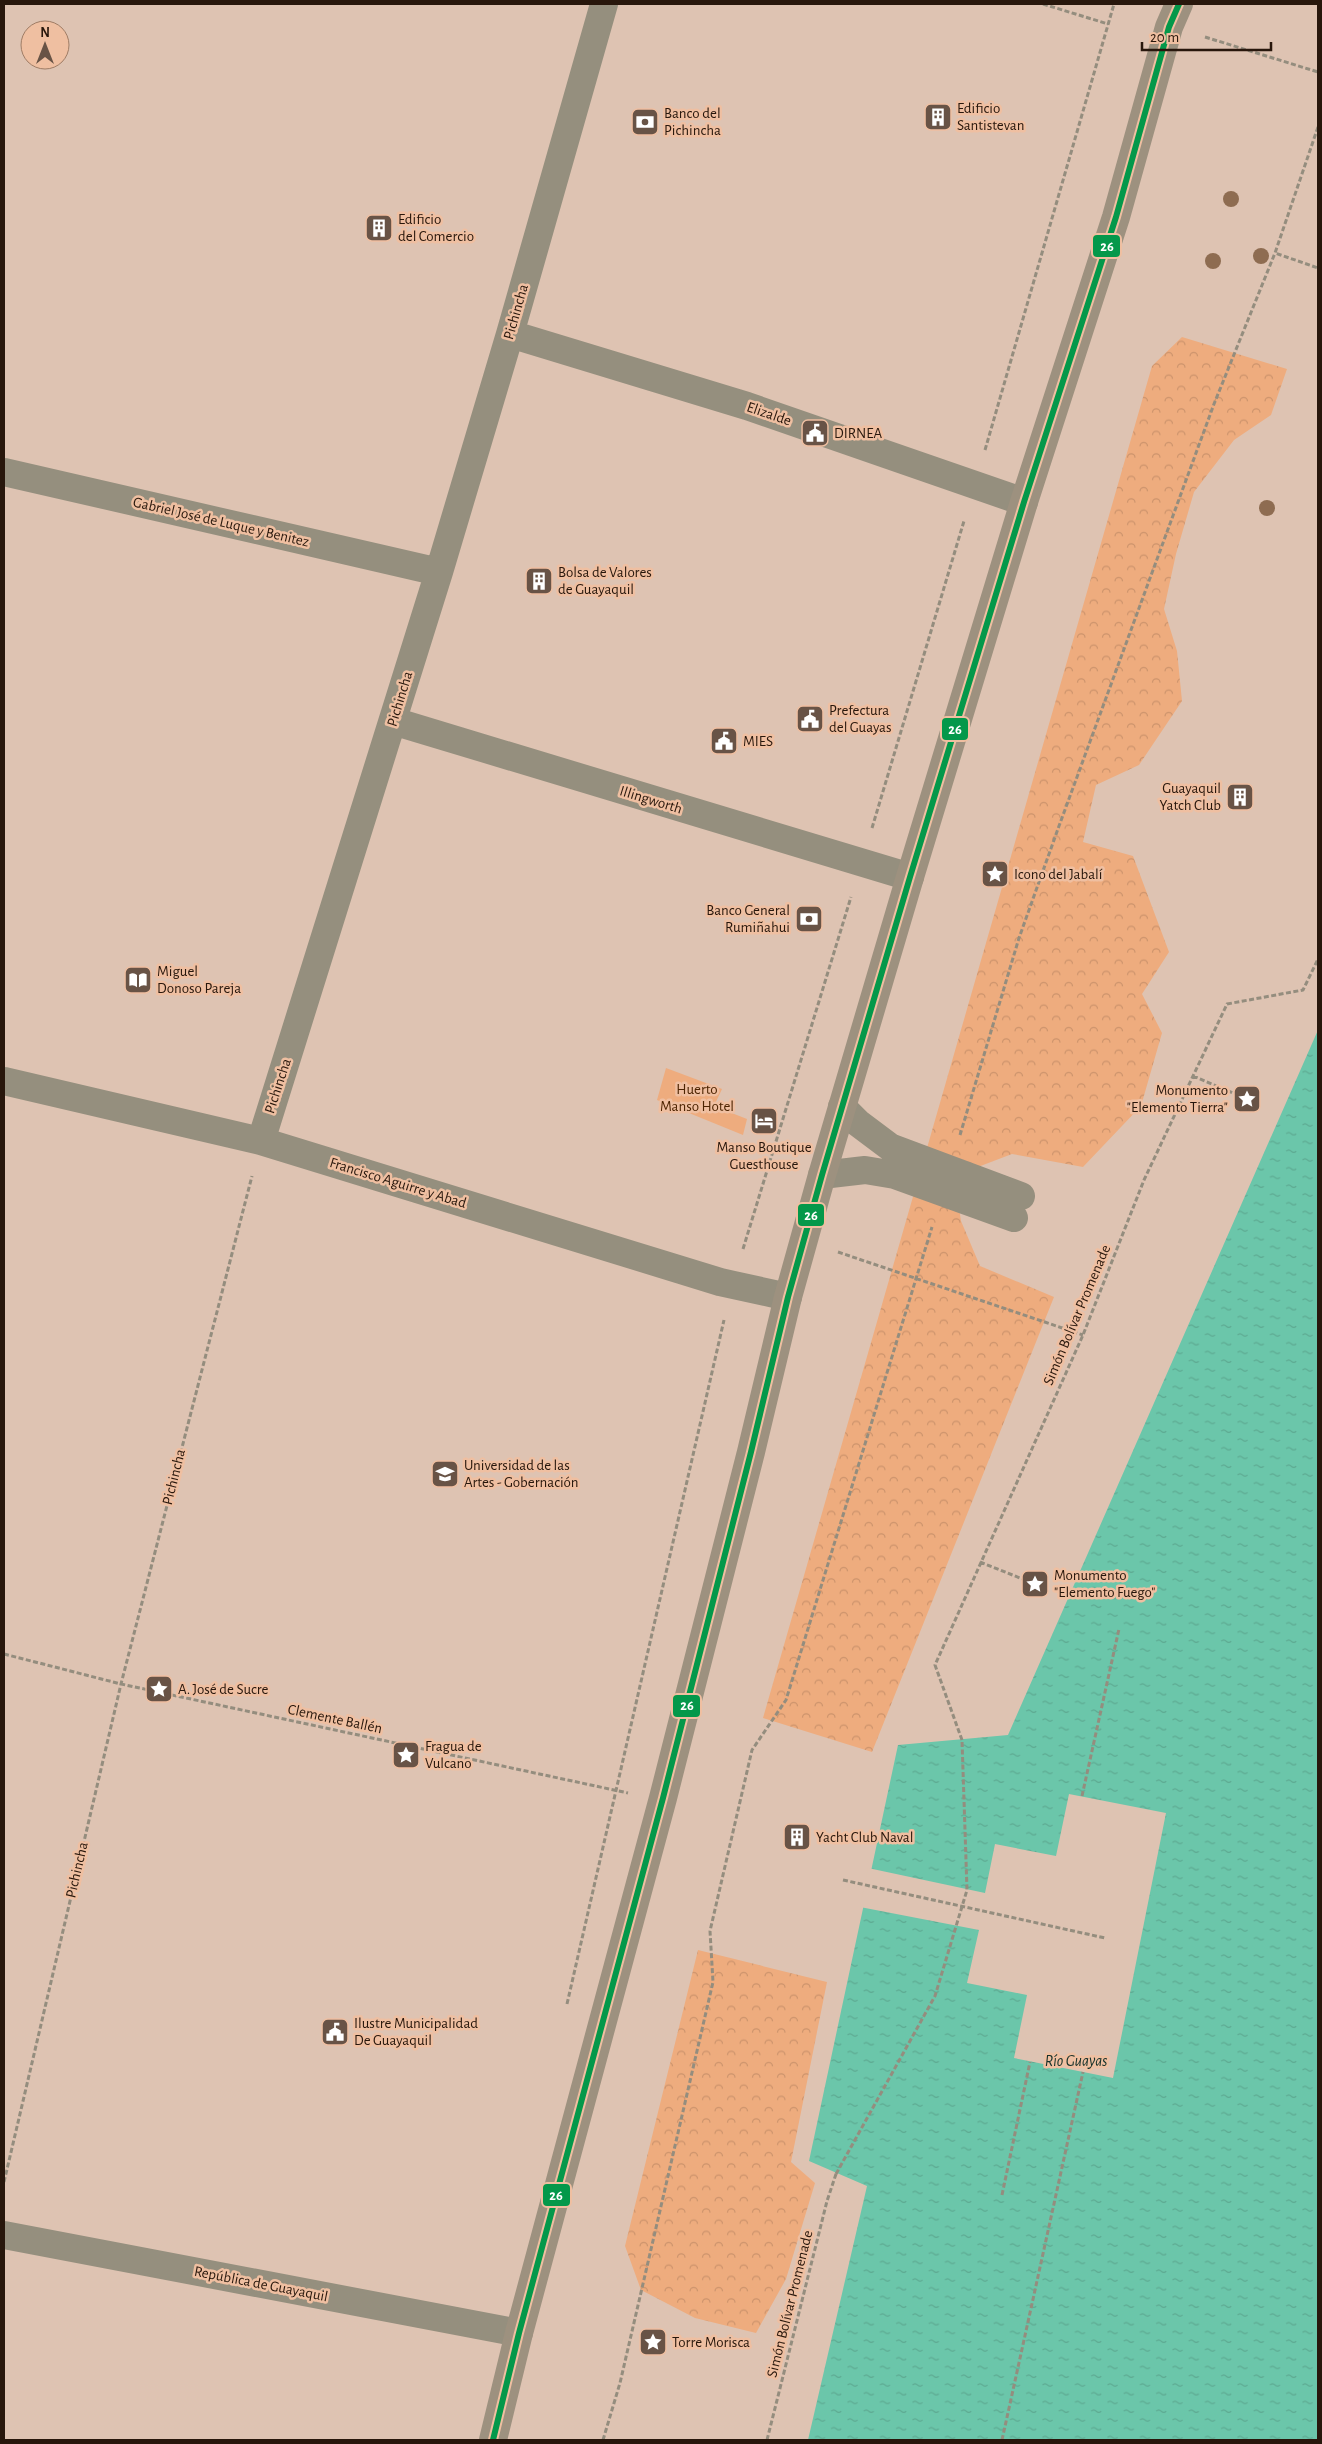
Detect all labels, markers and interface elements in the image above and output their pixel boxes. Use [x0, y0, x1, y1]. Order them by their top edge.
north arrow [20, 20, 70, 70]
scale bar [1142, 20, 1271, 52]
text: N [40, 26, 50, 40]
text: 20 m [1150, 30, 1179, 45]
place label: Edificio Santistevan [957, 101, 1024, 133]
building icon: Edificio Santistevan [923, 102, 953, 132]
place label: Banco del Pichincha [664, 106, 721, 138]
bank icon: Banco del Pichincha [630, 107, 660, 137]
place label: Edificio del Comercio [398, 212, 474, 244]
building icon: Edificio del Comercio [364, 213, 394, 243]
line badge: 26 [1092, 234, 1121, 258]
text: 26 [1100, 240, 1114, 254]
street label: Pichincha [501, 283, 531, 341]
street label: Elizalde [745, 399, 793, 429]
public building icon: DIRNEA [800, 418, 830, 448]
place label: DIRNEA [834, 426, 883, 441]
street label: Gabriel José de Luque y Benitez [132, 494, 310, 550]
place label: Bolsa de Valores de Guayaquil [558, 565, 652, 597]
building icon: Bolsa de Valores de Guayaquil [524, 566, 554, 596]
street label: Pichincha [385, 670, 416, 728]
place label: Prefectura del Guayas [829, 703, 892, 735]
public building icon: Prefectura del Guayas [795, 704, 825, 734]
line badge: 26 [941, 717, 969, 741]
text: 26 [948, 723, 962, 737]
public building icon: MIES [709, 726, 739, 756]
place label: MIES [743, 734, 773, 749]
place label: Guayaquil Yatch Club [1160, 781, 1221, 813]
building icon: Guayaquil Yatch Club [1225, 782, 1255, 812]
street label: Illingworth [618, 783, 684, 817]
place icon: Icono del Jabalí [980, 859, 1010, 889]
place label: Icono del Jabalí [1014, 867, 1103, 882]
place label: Banco General Rumiñahui [706, 903, 790, 935]
bank icon: Banco General Rumiñahui [794, 904, 824, 934]
place label: Miguel Donoso Pareja [157, 964, 241, 996]
library icon: Miguel Donoso Pareja [123, 965, 153, 995]
street label: Pichincha [262, 1057, 294, 1115]
park label: Huerto Manso Hotel [660, 1082, 734, 1114]
place label: Monumento "Elemento Tierra" [1127, 1083, 1228, 1115]
place icon: Monumento "Elemento Tierra" [1232, 1084, 1262, 1114]
hotel icon: Manso Boutique Guesthouse [749, 1106, 779, 1136]
place label: Manso Boutique Guesthouse [716, 1140, 812, 1172]
street label: Francisco Aguirre y Abad [328, 1155, 468, 1211]
line badge: 26 [797, 1203, 825, 1227]
text: 26 [804, 1209, 818, 1223]
street label: Simón Bolívar Promenade [1041, 1243, 1113, 1387]
street label: Pichincha [160, 1448, 188, 1506]
place label: Universidad de las Artes - Gobernación [464, 1458, 579, 1490]
school or university icon: Universidad de las Artes - Gobernación [430, 1459, 460, 1489]
place label: Monumento "Elemento Fuego" [1054, 1568, 1155, 1600]
place icon: Monumento "Elemento Fuego" [1020, 1569, 1050, 1599]
place icon: A. José de Sucre [144, 1674, 174, 1704]
place label: A. José de Sucre [178, 1682, 269, 1697]
line badge: 26 [672, 1694, 701, 1718]
text: 26 [680, 1699, 694, 1713]
street label: Clemente Ballén [286, 1702, 384, 1736]
place label: Fragua de Vulcano [425, 1739, 482, 1771]
place icon: Fragua de Vulcano [391, 1740, 421, 1770]
building icon: Yacht Club Naval [782, 1822, 812, 1852]
place label: Yacht Club Naval [816, 1830, 913, 1845]
street label: Pichincha [63, 1841, 91, 1899]
place label: Ilustre Municipalidad De Guayaquil [354, 2016, 478, 2048]
public building icon: Ilustre Municipalidad De Guayaquil [320, 2017, 350, 2047]
water label: Río Guayas [1045, 2053, 1107, 2069]
line badge: 26 [542, 2183, 571, 2207]
text: 26 [549, 2189, 563, 2203]
street label: Simón Bolívar Promenade [764, 2229, 816, 2379]
street label: República de Guayaquil [193, 2264, 329, 2304]
place icon: Torre Morisca [638, 2327, 668, 2357]
place label: Torre Morisca [672, 2335, 750, 2350]

